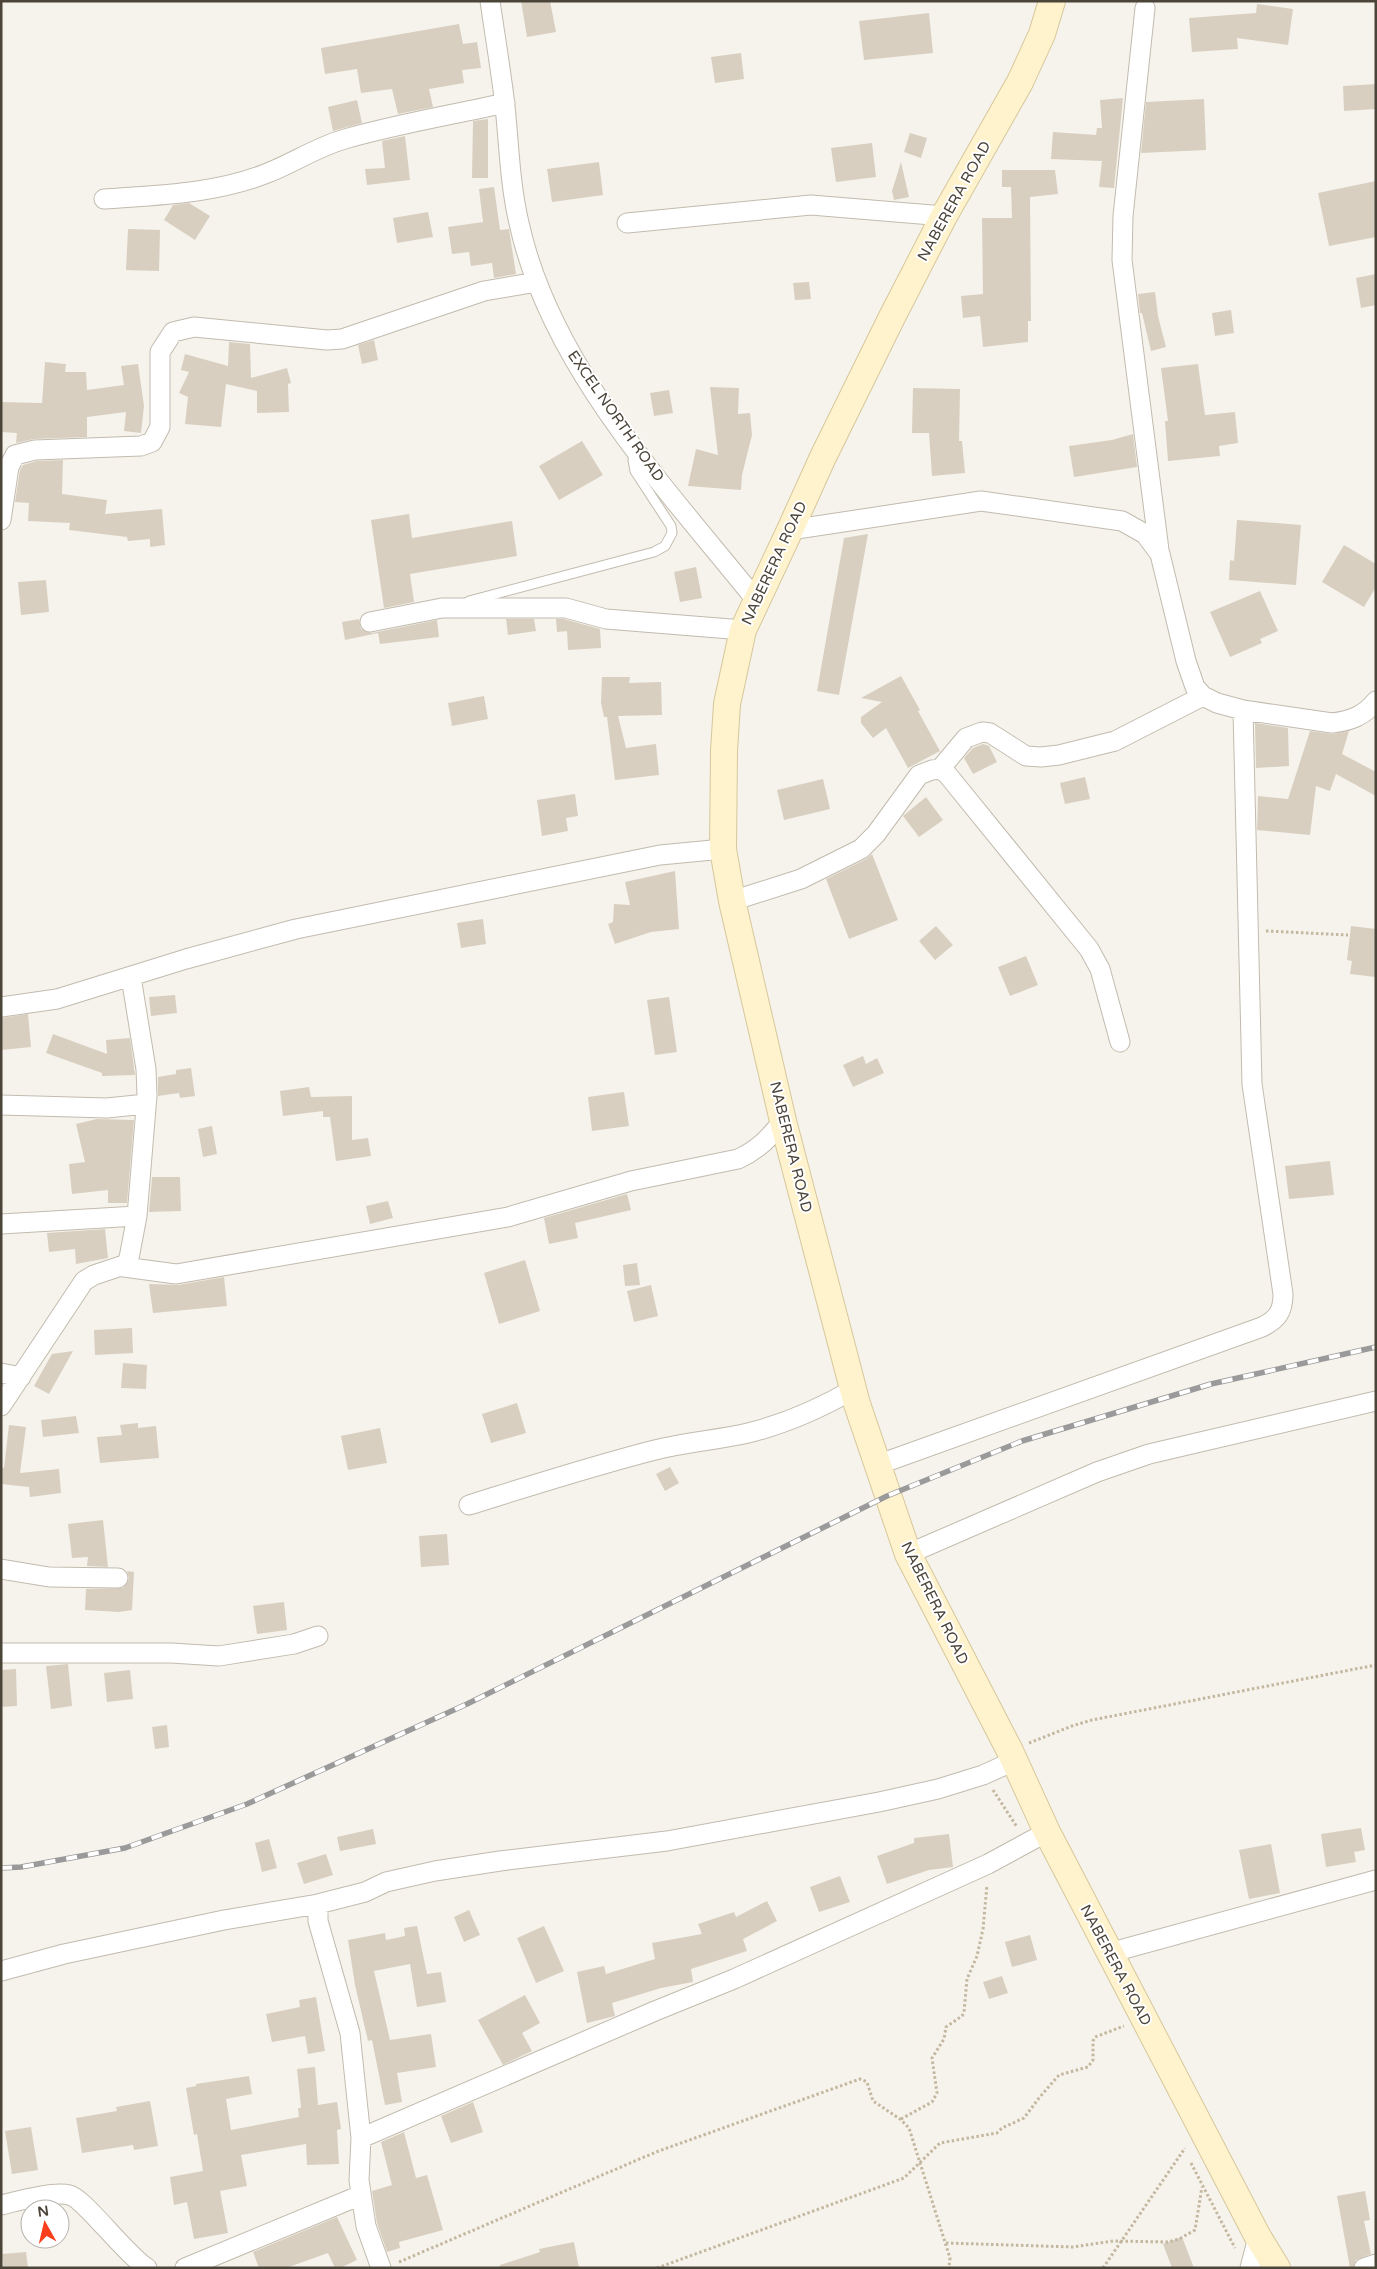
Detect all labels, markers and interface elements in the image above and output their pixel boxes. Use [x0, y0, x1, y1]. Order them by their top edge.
street label: NABERERA ROAD [914, 138, 994, 264]
street label: EXCEL NORTH ROAD [564, 347, 668, 485]
street label: NABERERA ROAD [737, 498, 811, 628]
street label: NABERERA ROAD [766, 1080, 816, 1214]
street label: NABERERA ROAD [897, 1539, 973, 1667]
street label: NABERERA ROAD [1077, 1901, 1155, 2029]
north arrow [20, 2199, 70, 2249]
text: N [37, 2202, 50, 2221]

